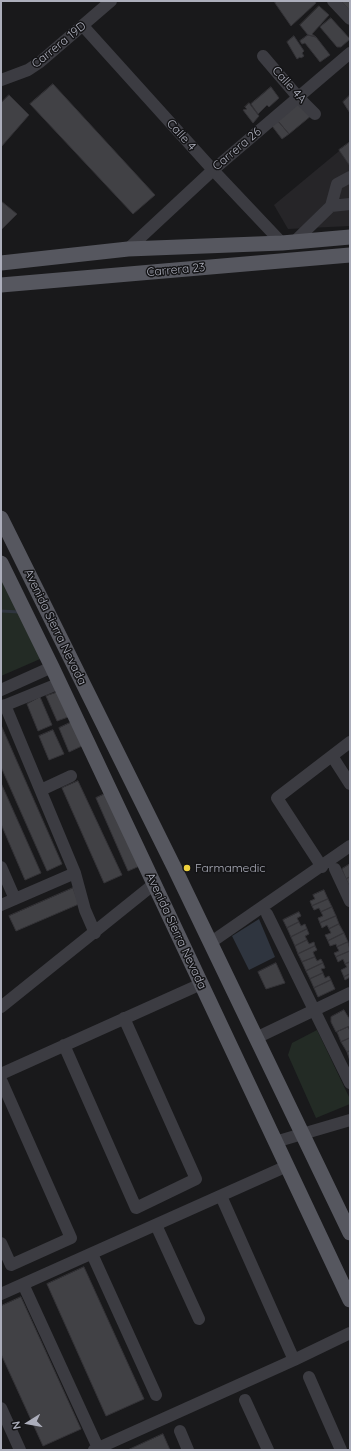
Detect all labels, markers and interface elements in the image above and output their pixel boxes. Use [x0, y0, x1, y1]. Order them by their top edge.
street label: Carrera 19D [29, 19, 89, 71]
street label: Calle 4A [269, 64, 309, 106]
street label: Calle 4 [163, 116, 199, 154]
street label: Carrera 26 [210, 125, 264, 173]
street label: Carrera 23 [146, 260, 206, 280]
street label: Avenida Sierra Nevada [21, 567, 89, 687]
place label: Farmamedic [195, 861, 265, 875]
marker: Farmamedic [182, 863, 192, 873]
street label: Avenida Sierra Nevada [143, 870, 209, 992]
north arrow [8, 1403, 48, 1443]
text: N [9, 1420, 24, 1431]

